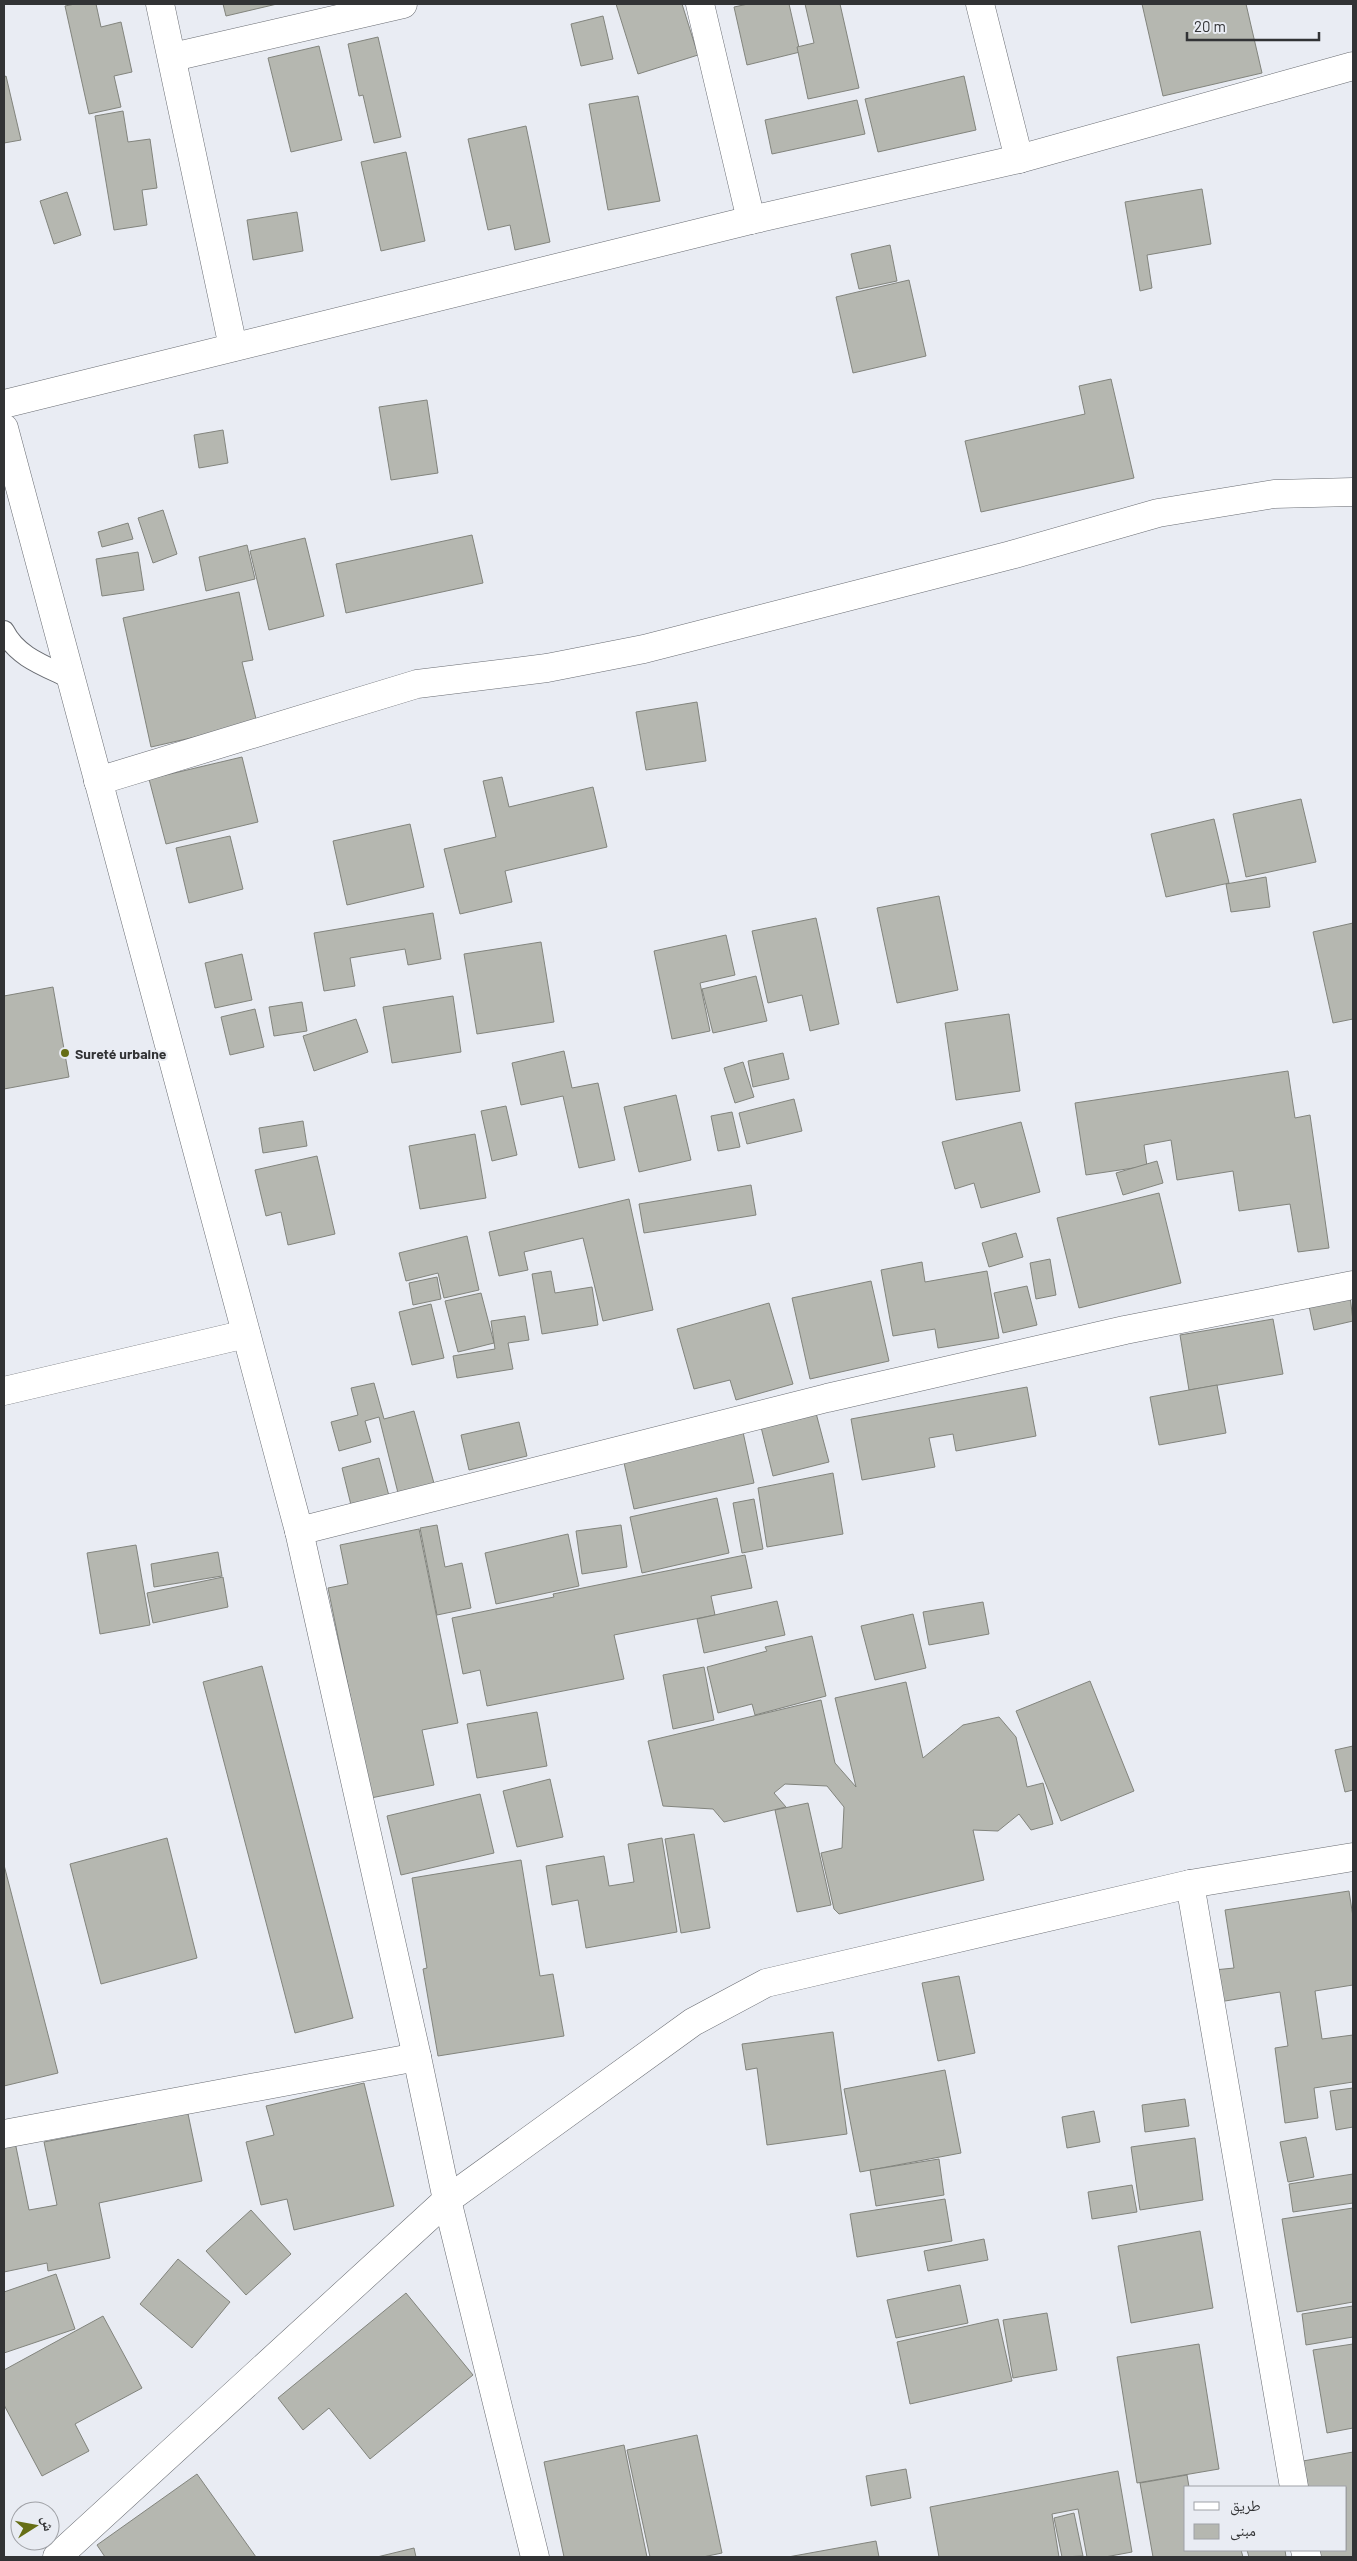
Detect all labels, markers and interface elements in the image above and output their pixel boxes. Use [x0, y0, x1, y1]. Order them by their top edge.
scale bar [1187, 10, 1320, 42]
text: 20 m [1194, 17, 1226, 35]
place label: Sureté urbaine [75, 1045, 167, 1062]
marker: Sureté urbaine [59, 1047, 71, 1059]
legend [1184, 2486, 1347, 2551]
text: طريق [1230, 2496, 1261, 2516]
north arrow [10, 2501, 60, 2551]
text: ش [38, 2515, 58, 2533]
text: مبنى [1230, 2521, 1256, 2541]

